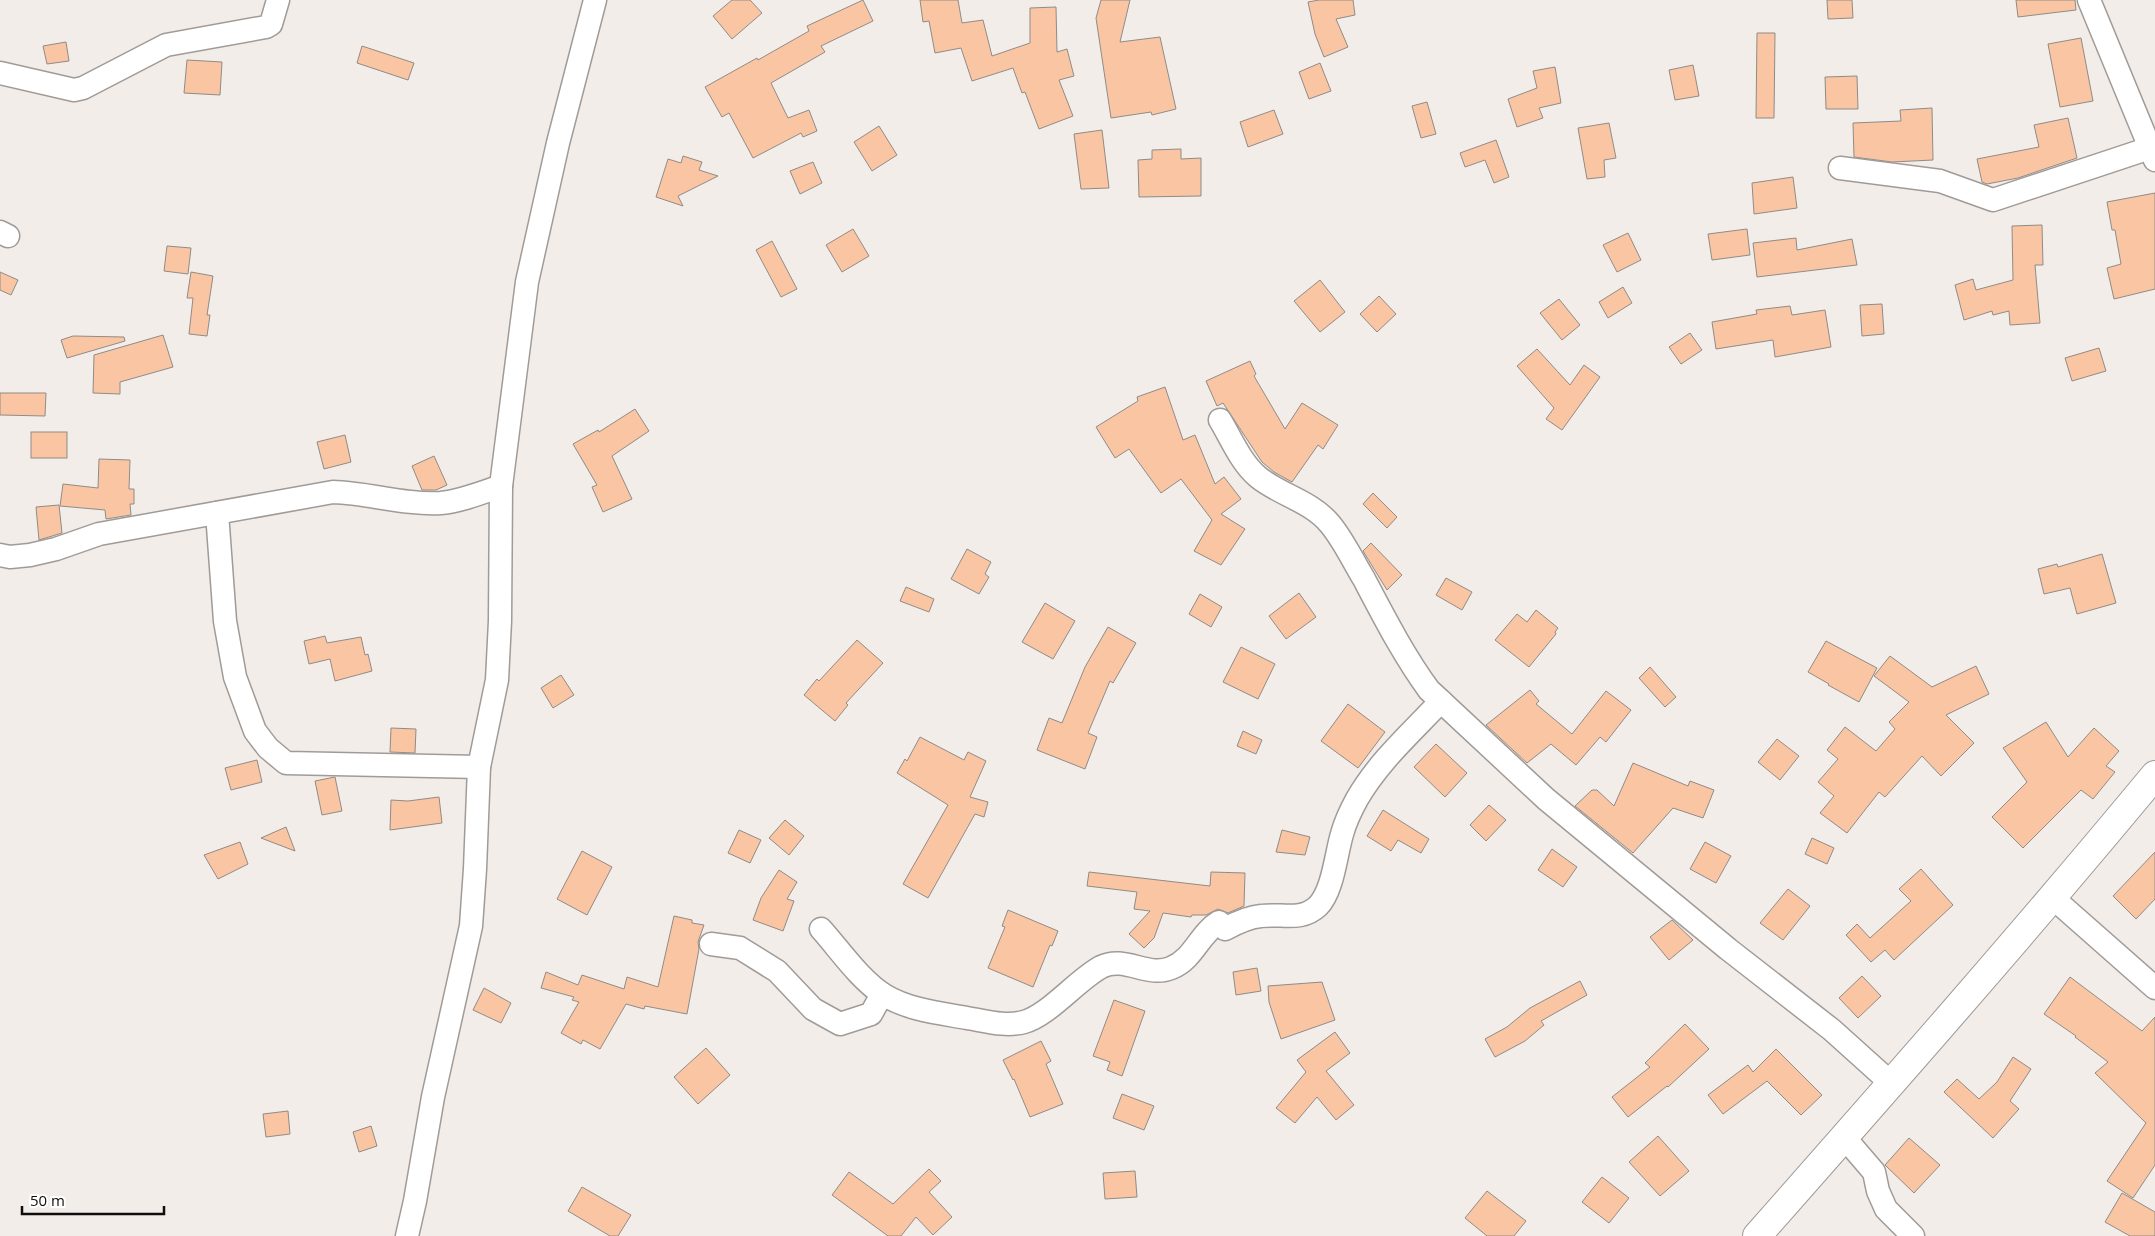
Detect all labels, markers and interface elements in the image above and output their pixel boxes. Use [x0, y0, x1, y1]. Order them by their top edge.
scale bar [22, 1184, 165, 1216]
text: 50 m [30, 1190, 65, 1210]

